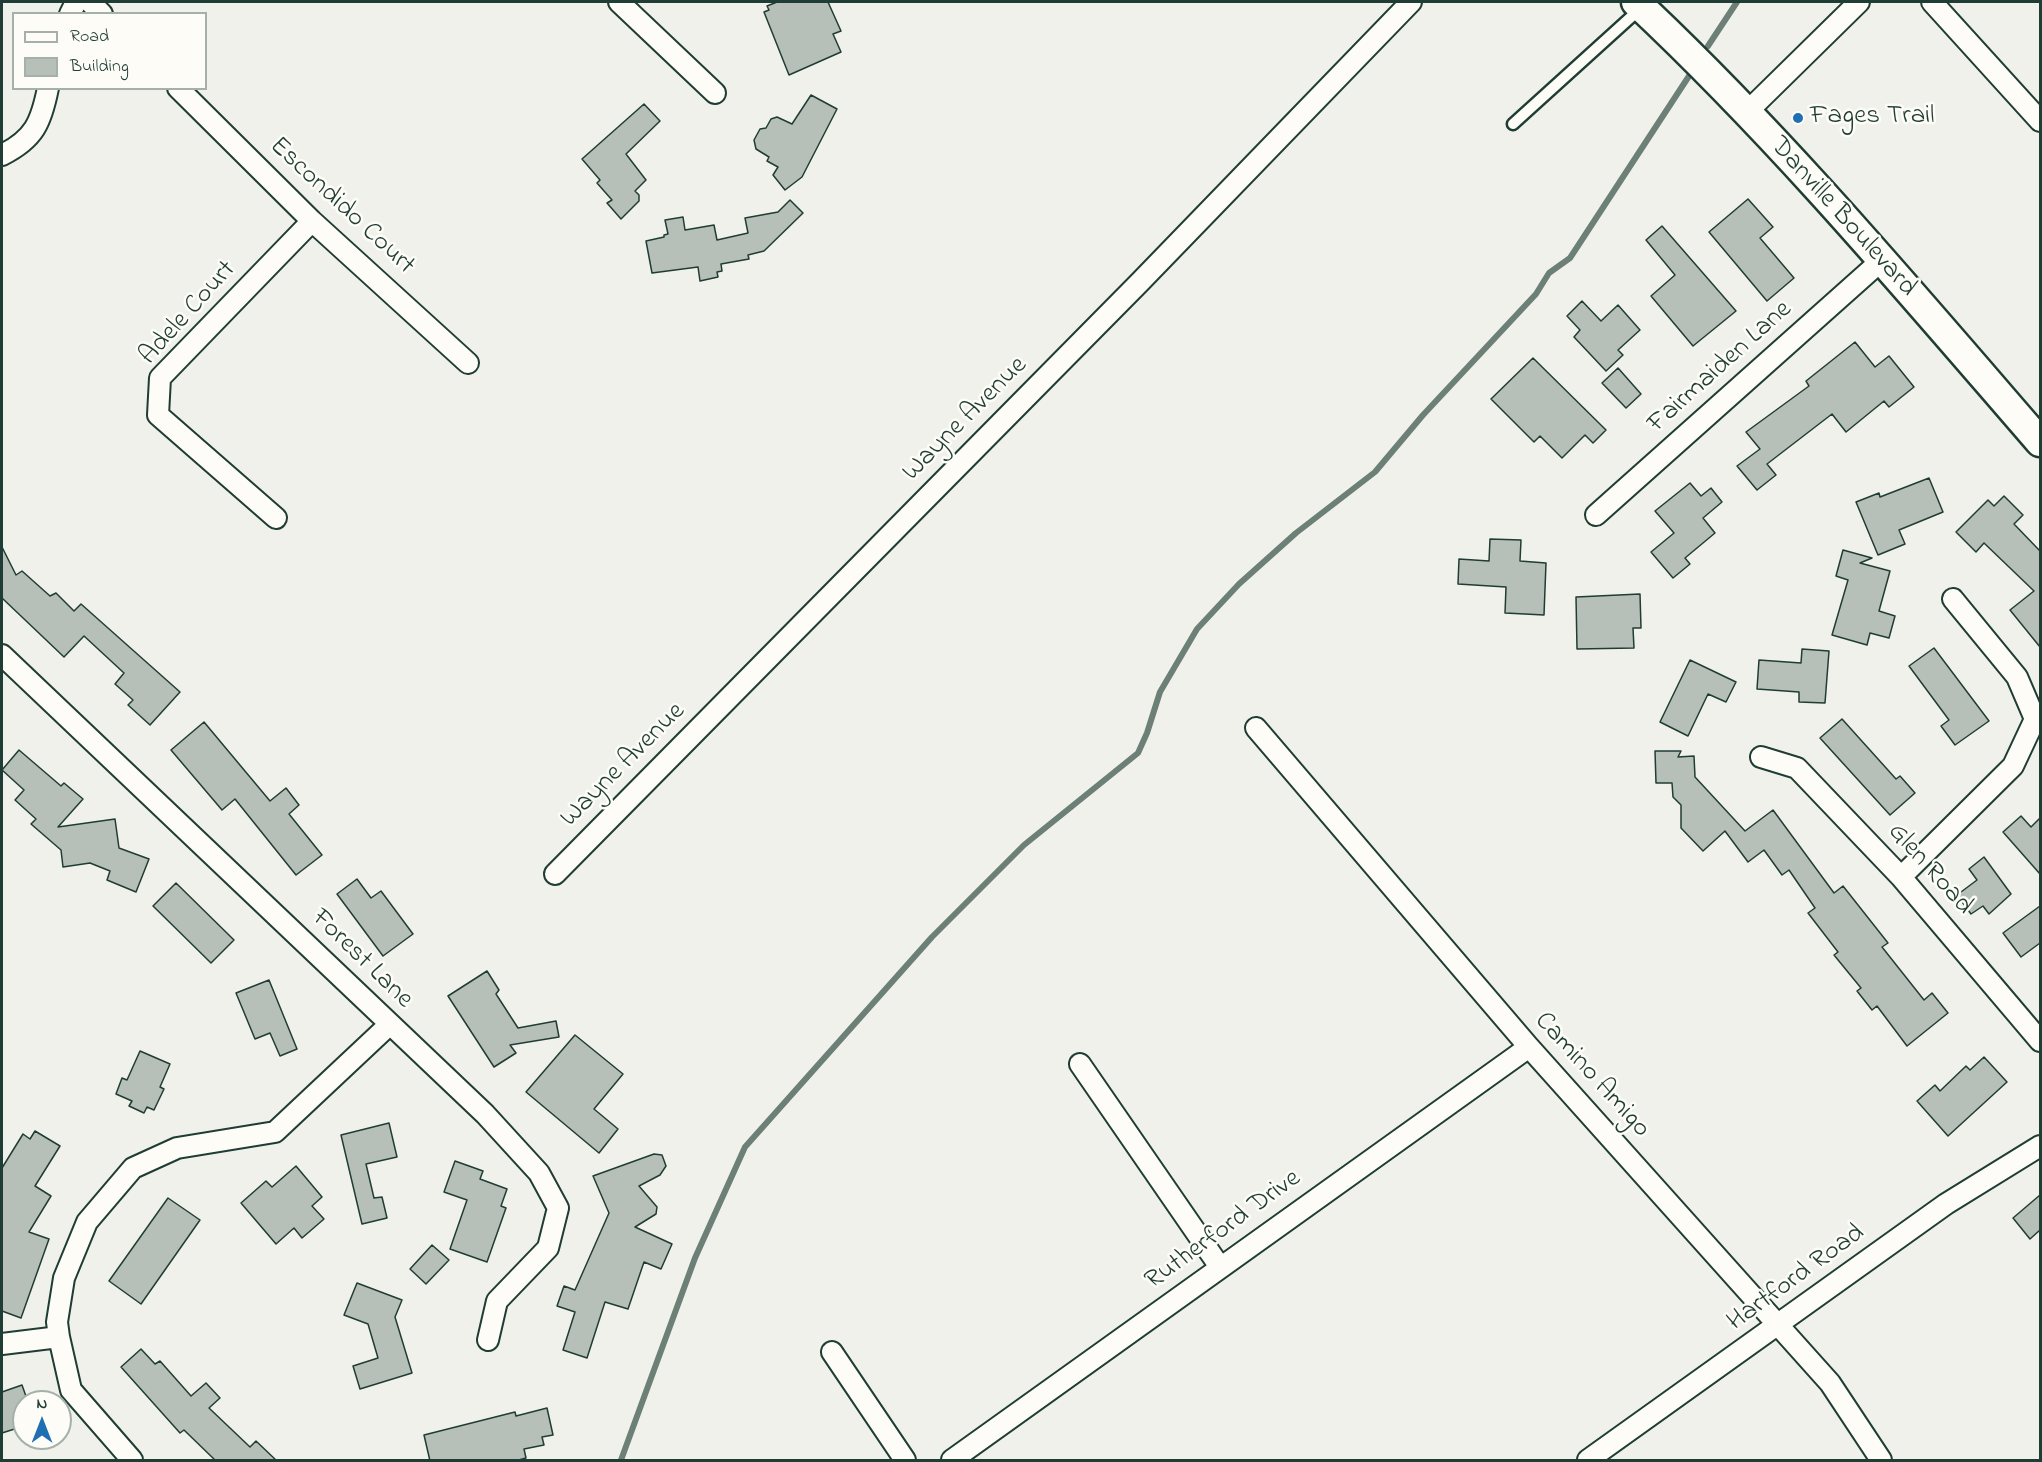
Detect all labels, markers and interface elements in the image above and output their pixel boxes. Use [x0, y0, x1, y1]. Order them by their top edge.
legend [12, 12, 207, 90]
text: Road [70, 24, 109, 50]
text: Building [70, 54, 129, 80]
place label: Fages Trail [1810, 102, 1935, 134]
marker: Fages Trail [1791, 111, 1805, 125]
street label: Escondido Court [262, 131, 420, 283]
street label: Danville Boulevard [1762, 131, 1922, 305]
street label: Adele Court [134, 255, 244, 373]
street label: Fairmaiden Lane [1642, 295, 1800, 441]
street label: Wayne Avenue [897, 351, 1035, 489]
street label: Wayne Avenue [555, 697, 693, 835]
street label: Glen Road [1879, 817, 1979, 923]
street label: Forest Lane [303, 904, 419, 1016]
street label: Camino Amigo [1526, 1006, 1656, 1146]
street label: Rutherford Drive [1140, 1164, 1308, 1298]
street label: Hartford Road [1722, 1218, 1872, 1340]
north arrow [12, 1390, 72, 1450]
text: N [37, 1392, 47, 1416]

